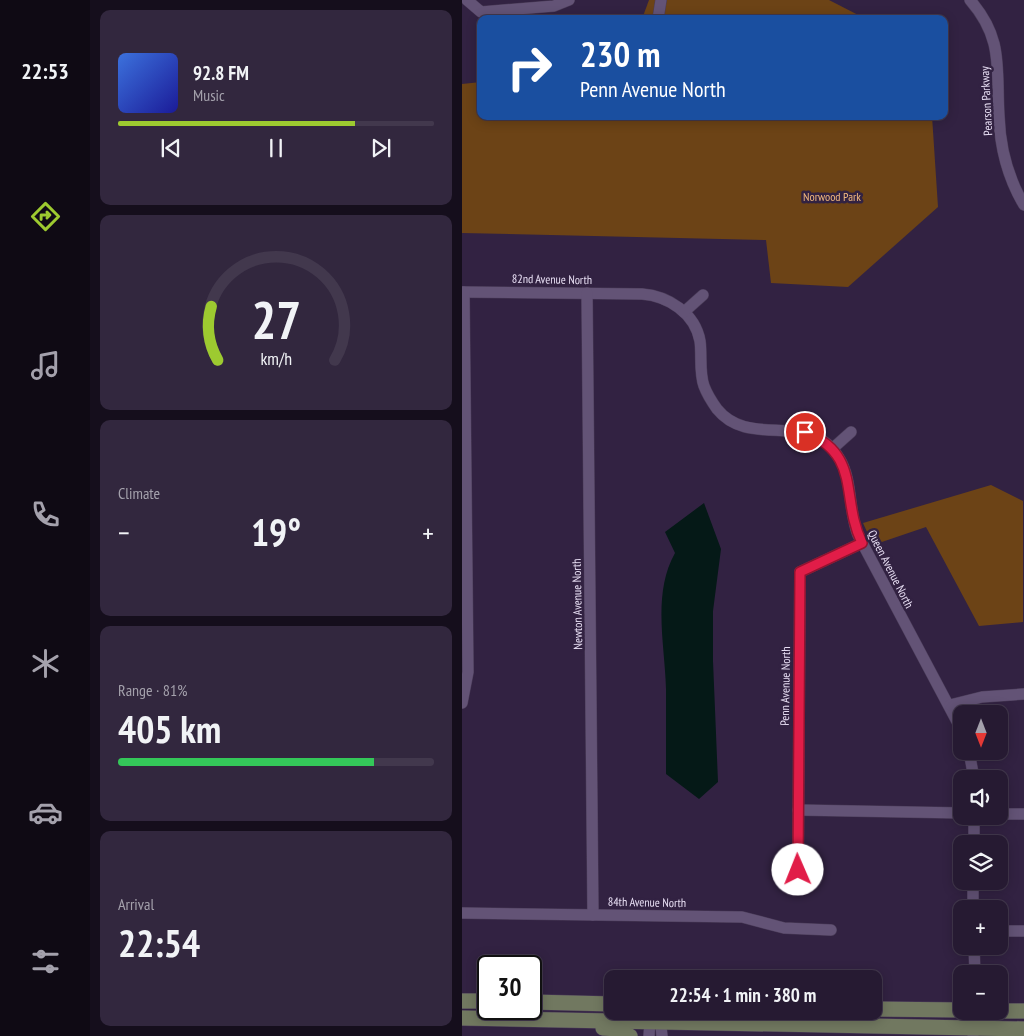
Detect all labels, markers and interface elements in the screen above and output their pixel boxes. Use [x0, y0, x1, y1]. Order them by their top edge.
text: 230 m [580, 31, 661, 77]
icon: right [497, 35, 562, 100]
text: 22:53 [21, 57, 69, 85]
text: 92.8 FM [193, 61, 249, 85]
street label: Pearson Parkway [977, 65, 995, 136]
text: Penn Avenue North [580, 75, 726, 103]
text: Music [193, 85, 225, 105]
icon: previous [157, 134, 185, 162]
icon: pause [262, 134, 290, 162]
icon: next [367, 134, 395, 162]
park label: Norwood Park [803, 189, 861, 204]
icon: directions [28, 199, 63, 234]
street label: 82nd Avenue North [512, 271, 592, 287]
text: 27 [251, 286, 301, 353]
text: km/h [260, 347, 292, 370]
icon: music [28, 348, 63, 383]
pin [784, 411, 826, 453]
icon: arrive [791, 418, 819, 446]
text: Climate [118, 483, 160, 503]
icon: phone [28, 497, 63, 532]
text: 19° [251, 507, 301, 556]
text: − [118, 514, 130, 551]
text: + [422, 514, 434, 551]
street label: Queen Avenue North [865, 527, 917, 611]
street label: Newton Avenue North [569, 558, 585, 650]
icon: climate [28, 646, 63, 681]
street label: Penn Avenue North [777, 646, 793, 726]
text: Range · 81% [118, 680, 187, 700]
text: 405 km [118, 704, 221, 753]
north arrow [953, 705, 1008, 760]
map controls [953, 705, 1008, 1020]
button: sound [953, 770, 1008, 825]
icon: car [28, 795, 63, 830]
button: layers [953, 835, 1008, 890]
position arrow [771, 843, 823, 895]
text: Arrival [118, 894, 154, 914]
street label: 84th Avenue North [608, 894, 686, 910]
button: + [953, 900, 1008, 955]
text: 22:54 [118, 918, 200, 967]
icon: filters [28, 944, 63, 979]
speed limit sign: 30 [477, 955, 542, 1020]
button: − [953, 965, 1008, 1020]
text: 22:54 · 1 min · 380 m [670, 983, 816, 1007]

